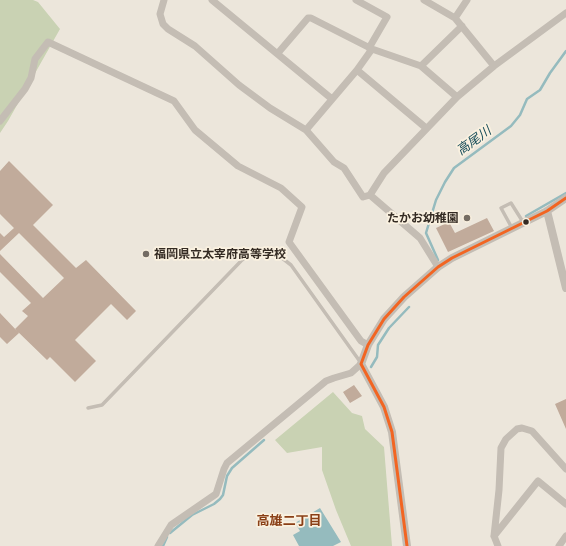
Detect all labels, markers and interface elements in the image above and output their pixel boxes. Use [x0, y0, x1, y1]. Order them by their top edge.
water label: 高尾川 [454, 123, 494, 159]
place label: たかお幼稚園 [387, 211, 459, 225]
marker: たかお幼稚園 [462, 213, 472, 223]
unlabelled marker [521, 217, 531, 227]
place label: 福岡県立太宰府高等学校 [154, 247, 286, 261]
marker: 福岡県立太宰府高等学校 [141, 249, 151, 259]
district label: 高雄二丁目 [257, 513, 321, 529]

